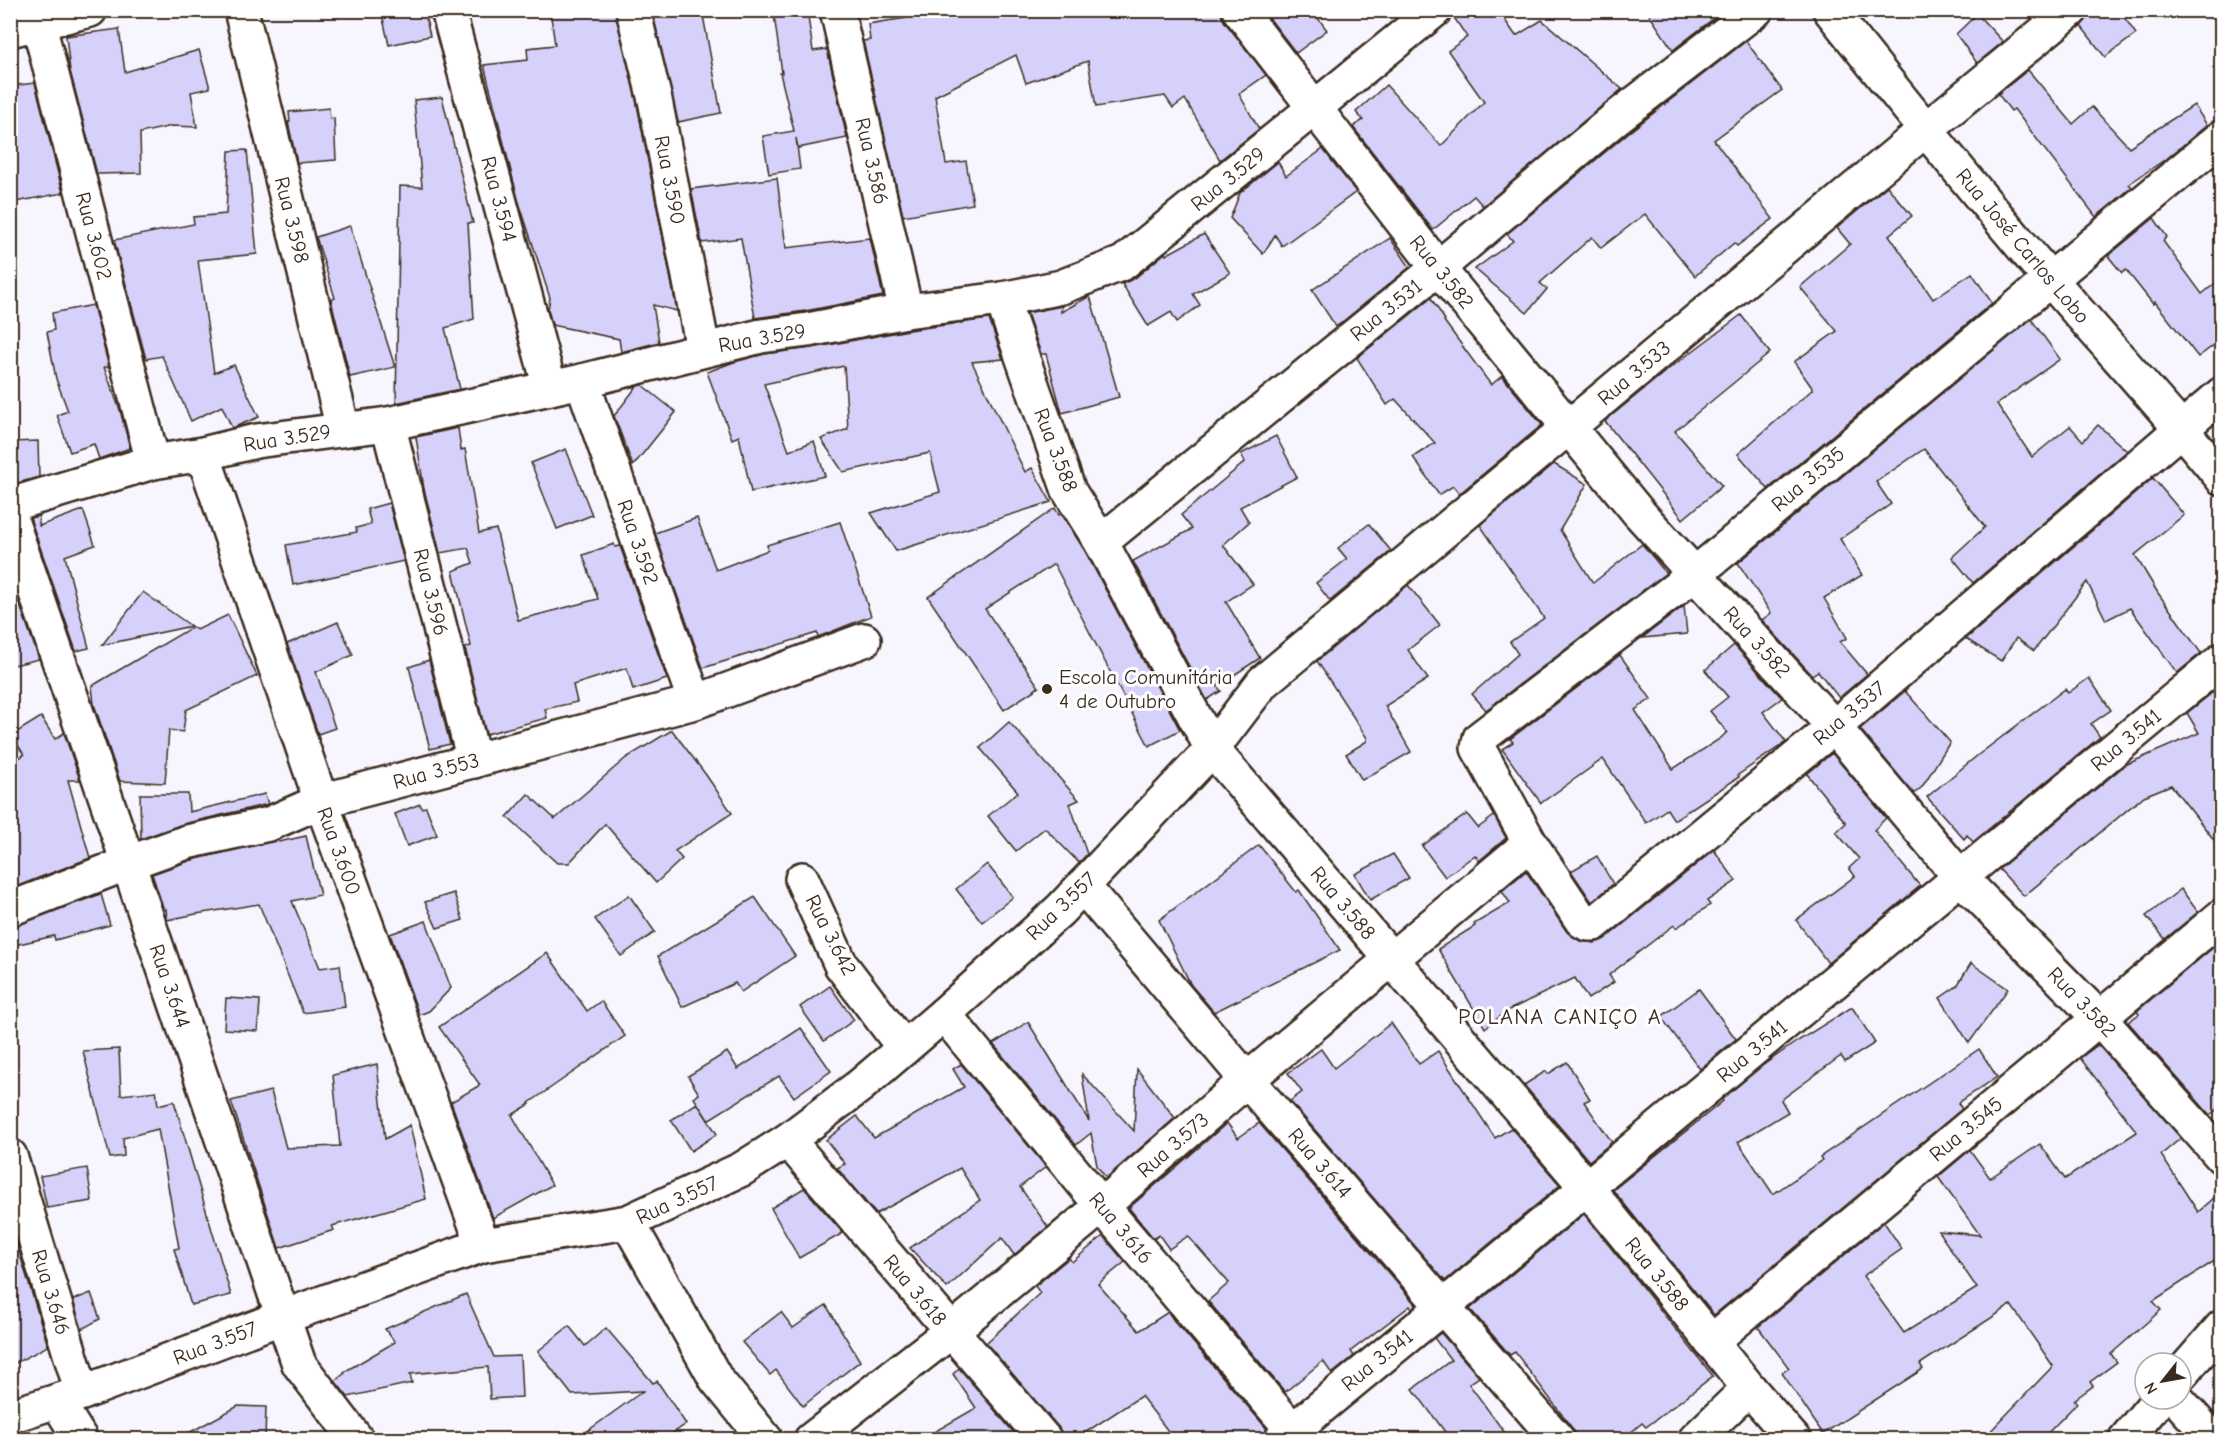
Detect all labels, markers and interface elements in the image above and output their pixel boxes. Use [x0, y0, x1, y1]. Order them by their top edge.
street label: Rua 3.586 [850, 115, 894, 207]
street label: Rua 3.590 [650, 133, 690, 227]
street label: Rua 3.529 [1186, 142, 1270, 216]
street label: Rua 3.594 [476, 154, 522, 244]
street label: Rua José Carlos Lobo [1951, 164, 2095, 328]
street label: Rua 3.598 [270, 174, 314, 266]
street label: Rua 3.602 [71, 189, 117, 283]
street label: Rua 3.582 [1405, 230, 1479, 314]
street label: Rua 3.531 [1345, 274, 1427, 346]
street label: Rua 3.529 [716, 319, 808, 357]
street label: Rua 3.533 [1593, 336, 1675, 410]
street label: Rua 3.588 [1029, 405, 1083, 495]
street label: Rua 3.529 [241, 419, 333, 457]
street label: Rua 3.535 [1766, 441, 1850, 517]
street label: Rua 3.592 [612, 496, 664, 588]
street label: Rua 3.596 [409, 546, 453, 638]
street label: Rua 3.582 [1719, 601, 1795, 683]
place label: Escola Comunitária 4 de Outubro [1059, 665, 1233, 713]
street label: Rua 3.537 [1808, 676, 1890, 750]
marker: Escola Comunitária 4 de Outubro [1040, 682, 1054, 696]
street label: Rua 3.541 [2086, 704, 2166, 776]
street label: Rua 3.553 [390, 748, 482, 794]
street label: Rua 3.600 [312, 804, 366, 898]
street label: Rua 3.588 [1306, 862, 1380, 944]
street label: Rua 3.557 [1021, 867, 1101, 945]
street label: Rua 3.642 [800, 891, 862, 979]
street label: Rua 3.644 [145, 941, 195, 1031]
street label: Rua 3.582 [2043, 962, 2121, 1042]
district label: POLANA CANIÇO A [1458, 1004, 1662, 1030]
street label: Rua 3.541 [1712, 1015, 1792, 1087]
street label: Rua 3.545 [1925, 1092, 2007, 1166]
street label: Rua 3.573 [1132, 1107, 1214, 1183]
street label: Rua 3.614 [1283, 1123, 1357, 1203]
street label: Rua 3.557 [632, 1171, 722, 1229]
street label: Rua 3.616 [1084, 1187, 1158, 1269]
street label: Rua 3.588 [1620, 1232, 1694, 1316]
street label: Rua 3.646 [27, 1246, 75, 1338]
street label: Rua 3.618 [878, 1250, 952, 1330]
street label: Rua 3.557 [170, 1316, 260, 1370]
street label: Rua 3.541 [1336, 1324, 1418, 1396]
north arrow [2133, 1351, 2193, 1411]
text: N [2141, 1379, 2161, 1397]

